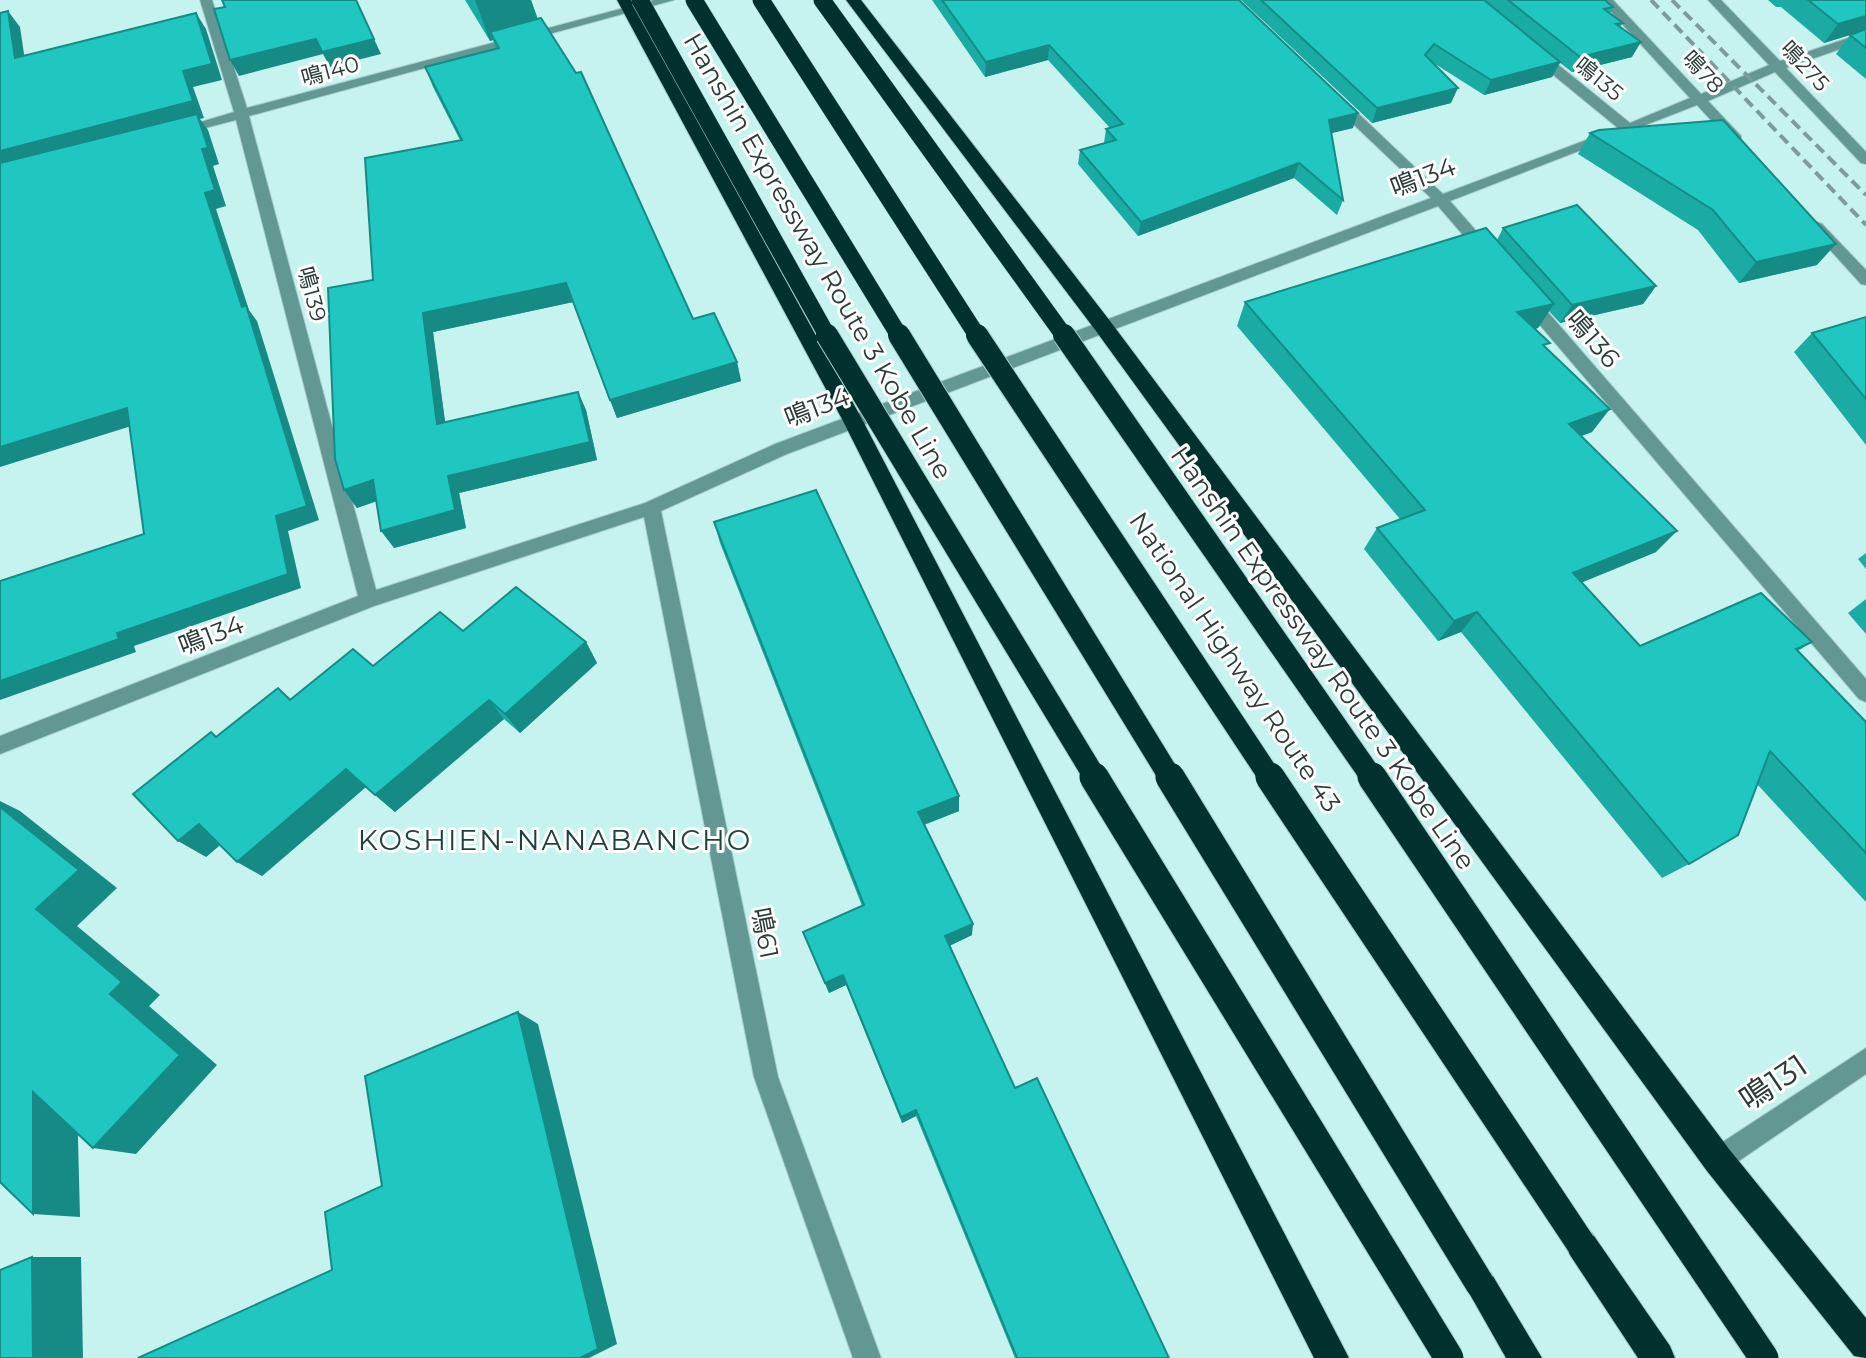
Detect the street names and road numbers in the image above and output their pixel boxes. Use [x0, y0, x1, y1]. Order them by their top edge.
street label: Hanshin Expressway Route 3 Kobe Line [677, 27, 959, 485]
street label: 鳴275 [1775, 35, 1835, 97]
street label: 鳴78 [1677, 45, 1729, 99]
street label: 鳴140 [298, 50, 362, 92]
street label: 鳴135 [1569, 51, 1629, 107]
street label: 鳴134 [1386, 150, 1460, 204]
street label: 鳴139 [292, 264, 332, 324]
street label: 鳴136 [1559, 304, 1627, 374]
street label: 鳴134 [780, 380, 854, 434]
street label: Hanshin Expressway Route 3 Kobe Line [1164, 440, 1482, 876]
street label: National Highway Route 43 [1122, 506, 1348, 818]
street label: 鳴134 [174, 608, 248, 662]
street label: 鳴61 [744, 905, 786, 961]
street label: 鳴131 [1732, 1045, 1814, 1119]

